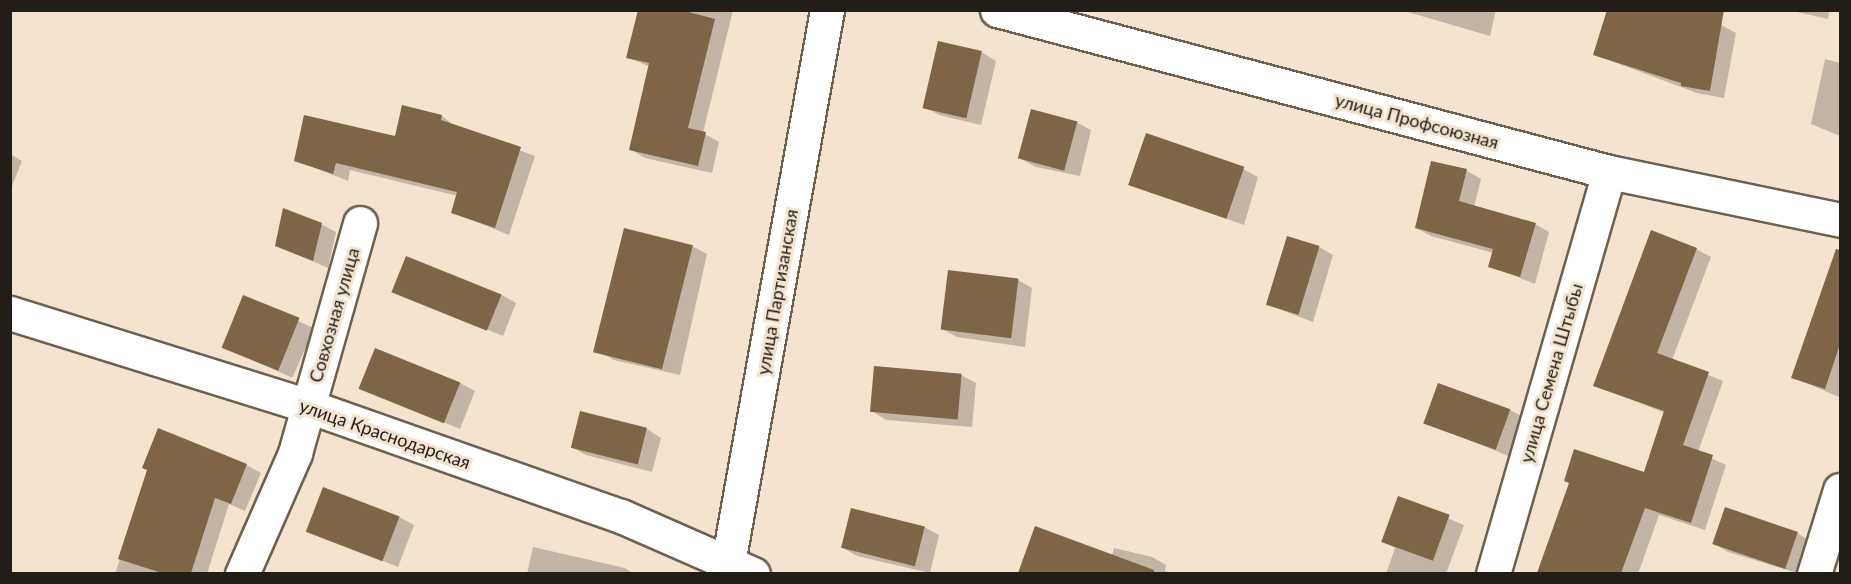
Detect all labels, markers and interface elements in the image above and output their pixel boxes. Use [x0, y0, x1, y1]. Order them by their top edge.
street label: улица Профсоюзная [1333, 89, 1501, 153]
street label: улица Партизанская [752, 207, 802, 377]
street label: Совхозная улица [304, 245, 364, 385]
street label: улица Семена Штыбы [1515, 281, 1587, 465]
street label: улица Краснодарская [297, 395, 473, 473]

